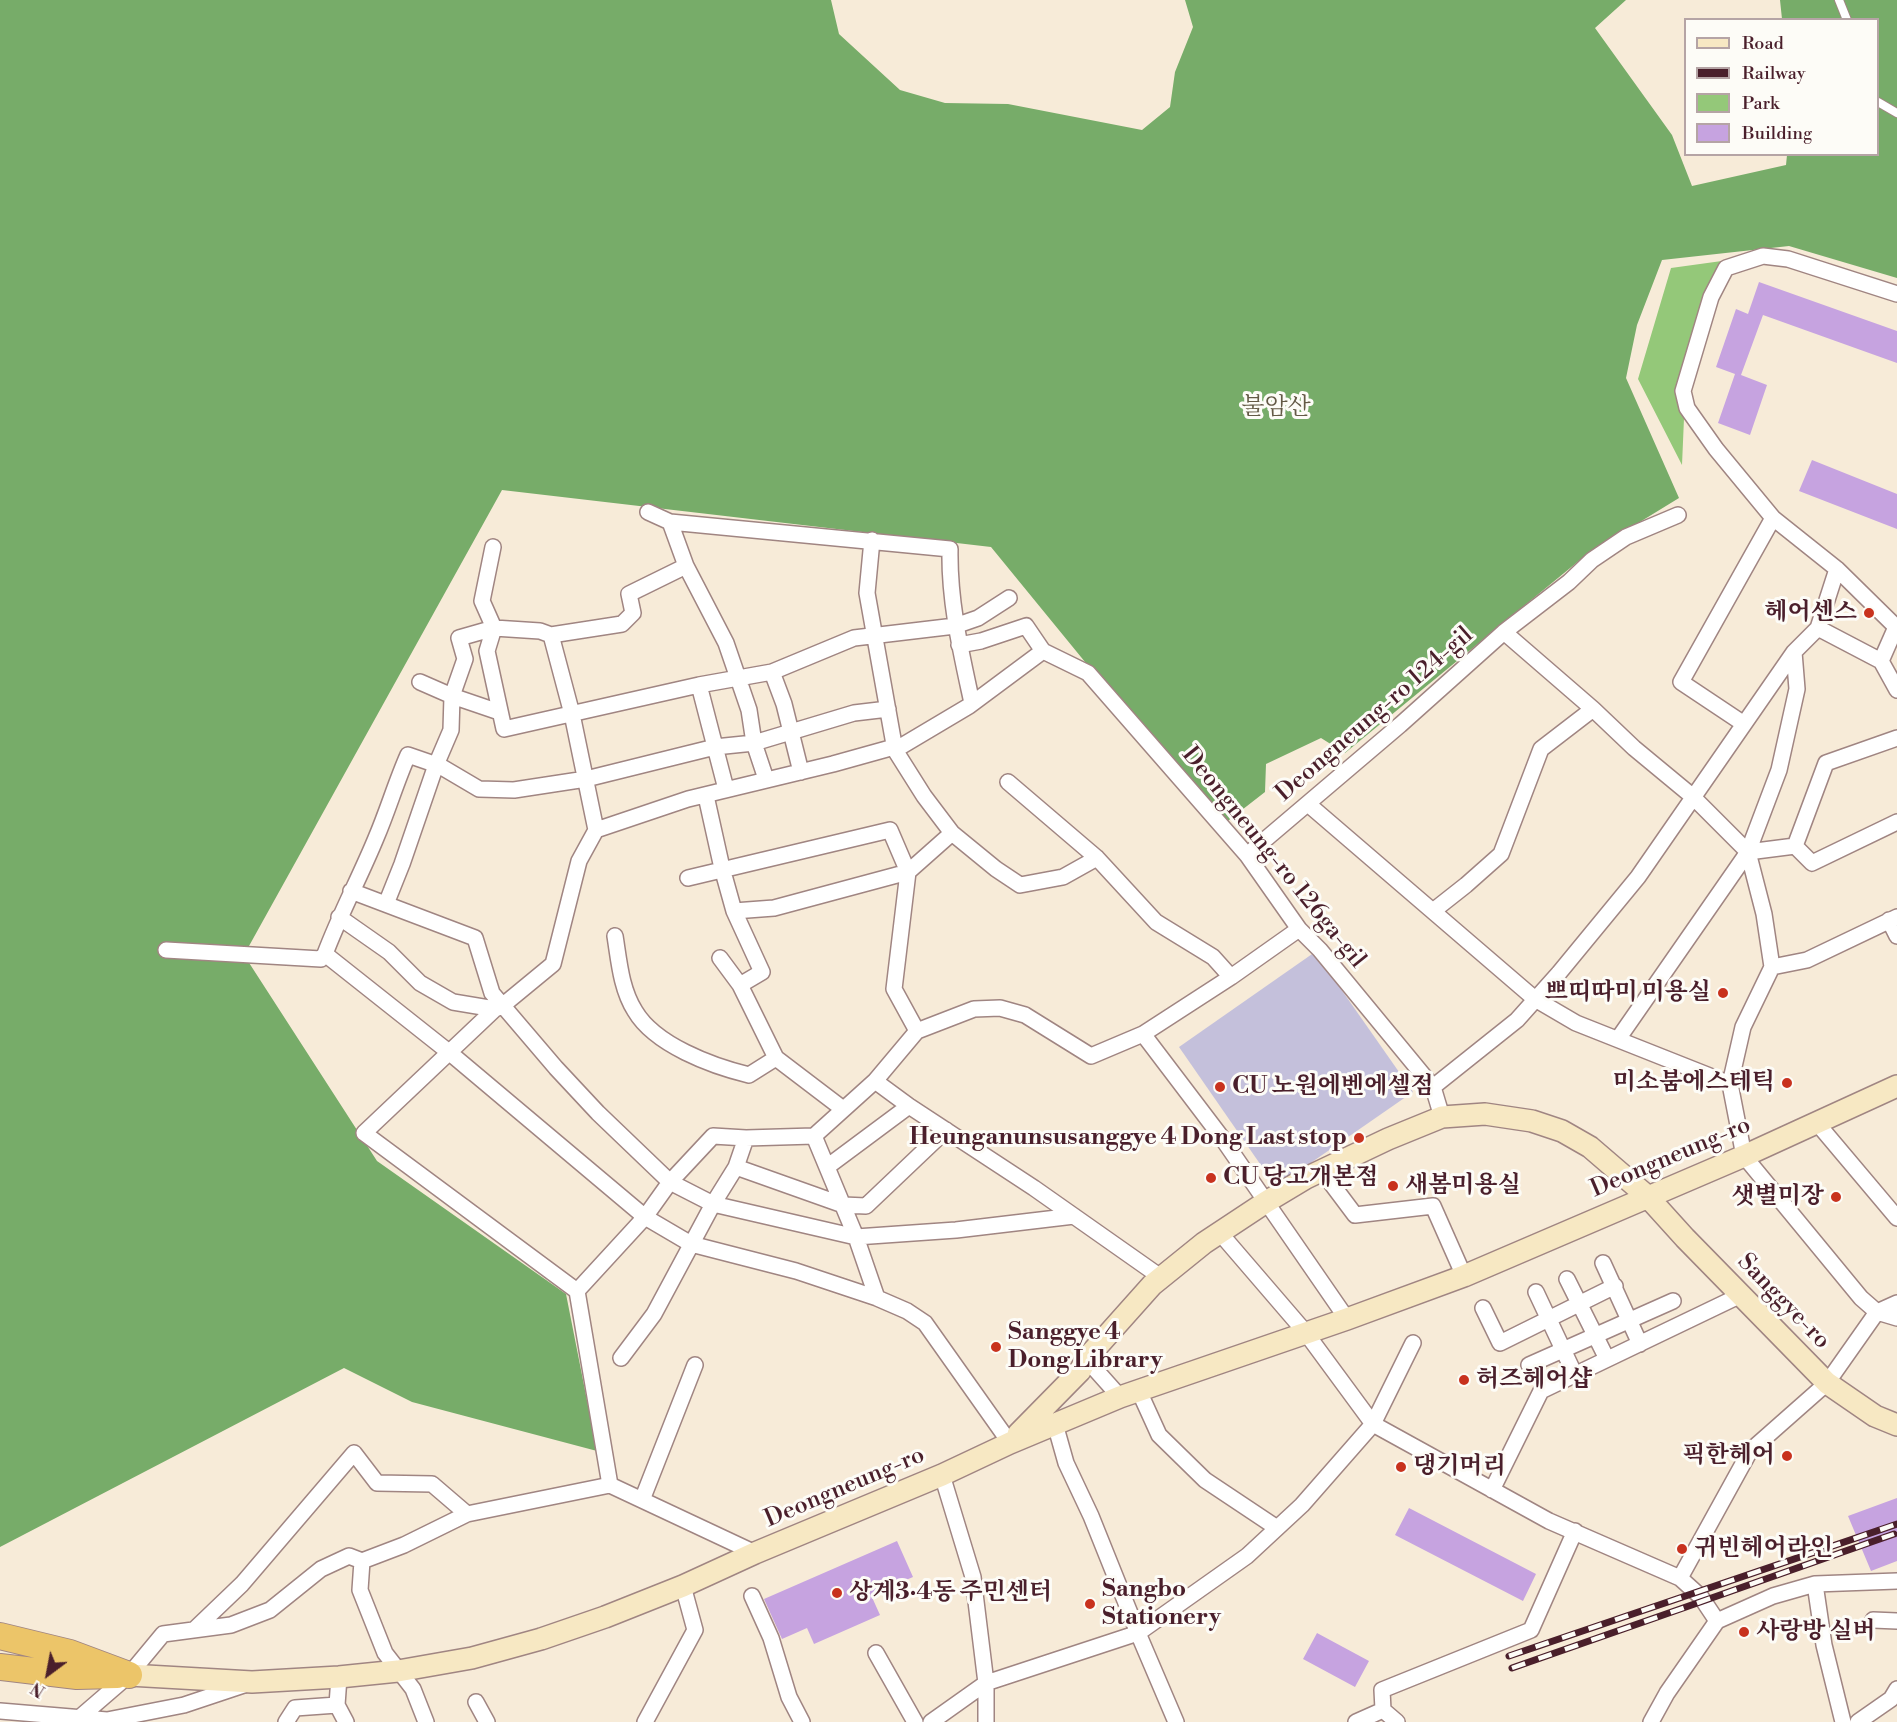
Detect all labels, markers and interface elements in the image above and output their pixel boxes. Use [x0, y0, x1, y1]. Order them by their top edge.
legend [1684, 18, 1879, 156]
text: Road [1742, 32, 1784, 55]
text: Railway [1742, 62, 1805, 85]
text: Park [1742, 92, 1779, 115]
text: Building [1742, 122, 1812, 145]
park label: 불암산 [1241, 394, 1311, 422]
place label: 헤어센스 [1764, 599, 1857, 627]
marker: 헤어센스 [1862, 606, 1876, 620]
street label: Deongneung-ro 124-gil [1271, 622, 1479, 808]
street label: Deongneung-ro 126ga-gil [1175, 742, 1371, 974]
place label: 쁘띠따미 미용실 [1545, 979, 1711, 1007]
marker: 쁘띠따미 미용실 [1716, 986, 1730, 1000]
place label: 미소붐에스테틱 [1613, 1069, 1775, 1097]
place label: CU 노원에벤에셀점 [1232, 1073, 1434, 1101]
marker: 미소붐에스테틱 [1780, 1076, 1794, 1090]
marker: CU 노원에벤에셀점 [1213, 1080, 1227, 1094]
street label: Deongneung-ro [1587, 1111, 1755, 1205]
place label: Heunganunsusanggye 4 Dong Last stop [909, 1124, 1347, 1152]
marker: Heunganunsusanggye 4 Dong Last stop [1352, 1131, 1366, 1145]
place label: CU 당고개본점 [1223, 1164, 1378, 1192]
marker: CU 당고개본점 [1204, 1171, 1218, 1185]
place label: 새봄미용실 [1405, 1172, 1521, 1200]
marker: 새봄미용실 [1386, 1179, 1400, 1193]
place label: 샛별미장 [1731, 1183, 1824, 1211]
marker: 샛별미장 [1829, 1190, 1843, 1204]
street label: Sanggye-ro [1730, 1248, 1836, 1356]
place label: Sanggye 4 Dong Library [1008, 1319, 1162, 1375]
marker: Sanggye 4 Dong Library [989, 1340, 1003, 1354]
place label: 허즈헤어샵 [1476, 1366, 1592, 1394]
marker: 허즈헤어샵 [1457, 1373, 1471, 1387]
street label: Deongneung-ro [761, 1441, 929, 1535]
place label: 픽한헤어 [1682, 1442, 1775, 1470]
marker: 픽한헤어 [1780, 1449, 1794, 1463]
place label: 댕기머리 [1413, 1453, 1506, 1481]
marker: 댕기머리 [1394, 1460, 1408, 1474]
place label: 귀빈헤어라인 [1694, 1535, 1833, 1563]
marker: 귀빈헤어라인 [1675, 1542, 1689, 1556]
place label: Sangbo Stationery [1102, 1576, 1221, 1632]
place label: 상계3·4동 주민센터 [849, 1579, 1052, 1607]
marker: 상계3·4동 주민센터 [830, 1586, 844, 1600]
marker: Sangbo Stationery [1083, 1597, 1097, 1611]
place label: 사랑방 실버 [1756, 1618, 1876, 1646]
marker: 사랑방 실버 [1737, 1625, 1751, 1639]
north arrow [18, 1644, 78, 1704]
text: N [28, 1677, 49, 1701]

